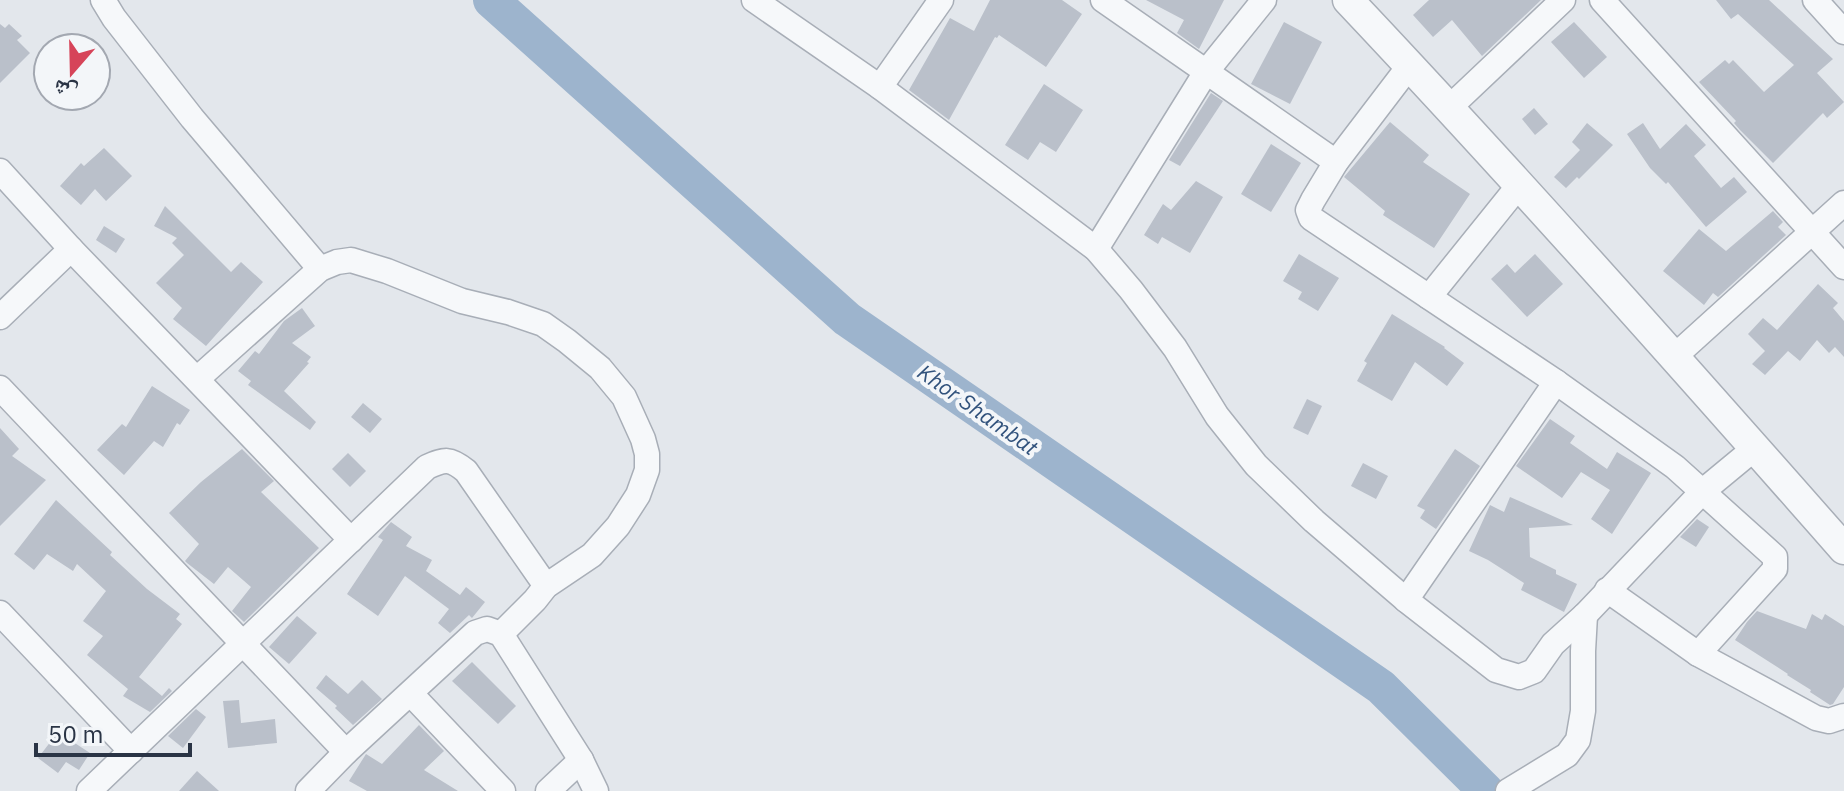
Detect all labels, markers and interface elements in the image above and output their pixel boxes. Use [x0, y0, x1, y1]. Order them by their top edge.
north arrow [32, 32, 112, 112]
text: ش [49, 74, 81, 109]
water label: Khor Shambat [912, 357, 1045, 462]
scale bar [36, 707, 190, 757]
text: 50 m [48, 718, 103, 750]

